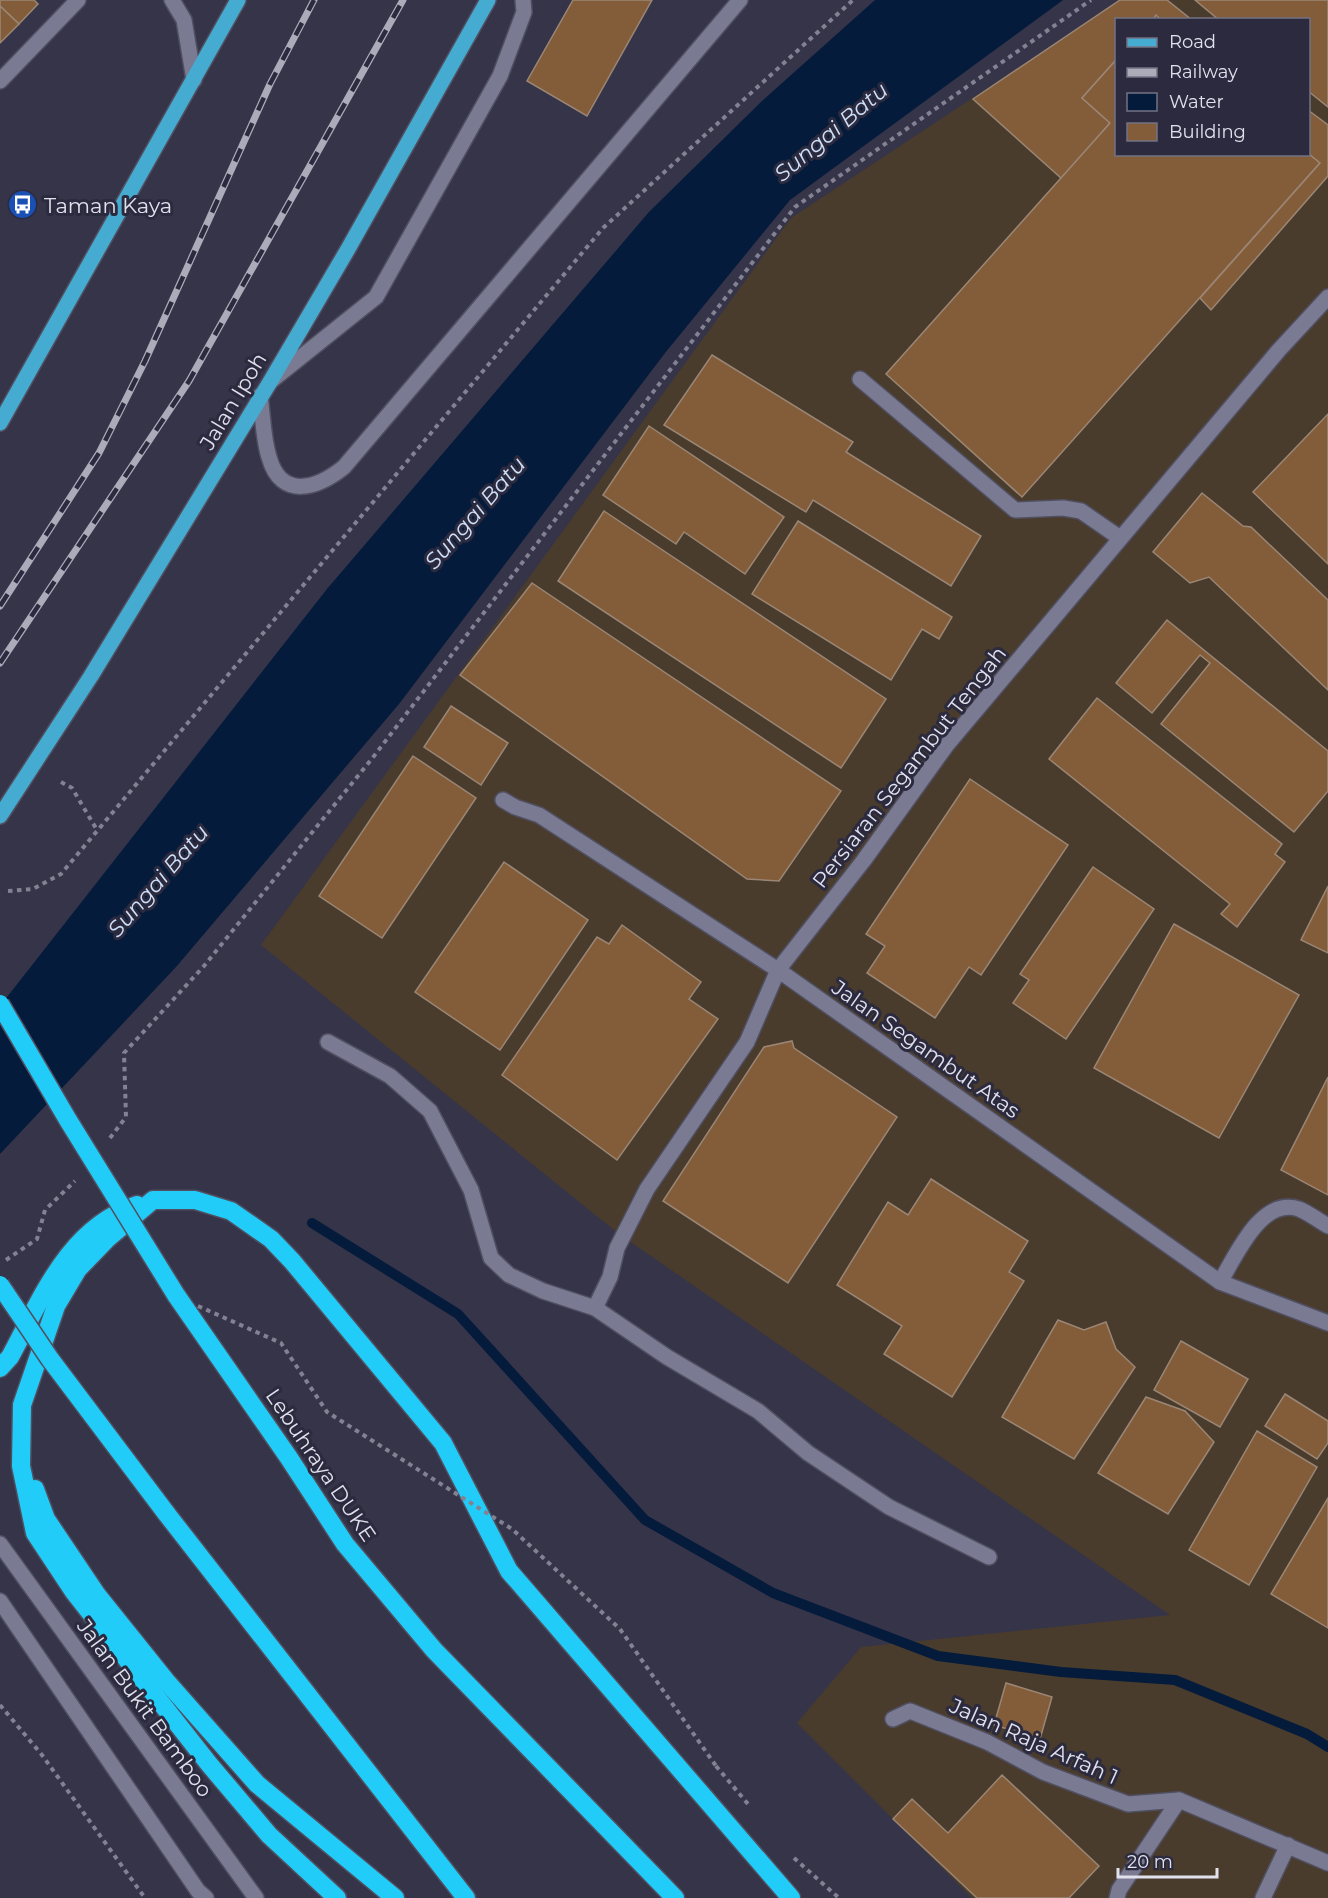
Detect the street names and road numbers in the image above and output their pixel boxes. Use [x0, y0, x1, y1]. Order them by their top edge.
street label: Jalan Ipoh [194, 348, 272, 455]
street label: Persiaran Segambut Tengah [807, 641, 1011, 893]
street label: Jalan Segambut Atas [827, 974, 1025, 1123]
street label: Lebuhraya DUKE [261, 1384, 381, 1546]
street label: Jalan Bukit Bamboo [71, 1613, 218, 1802]
street label: Jalan Raja Arfah 1 [945, 1692, 1122, 1789]

